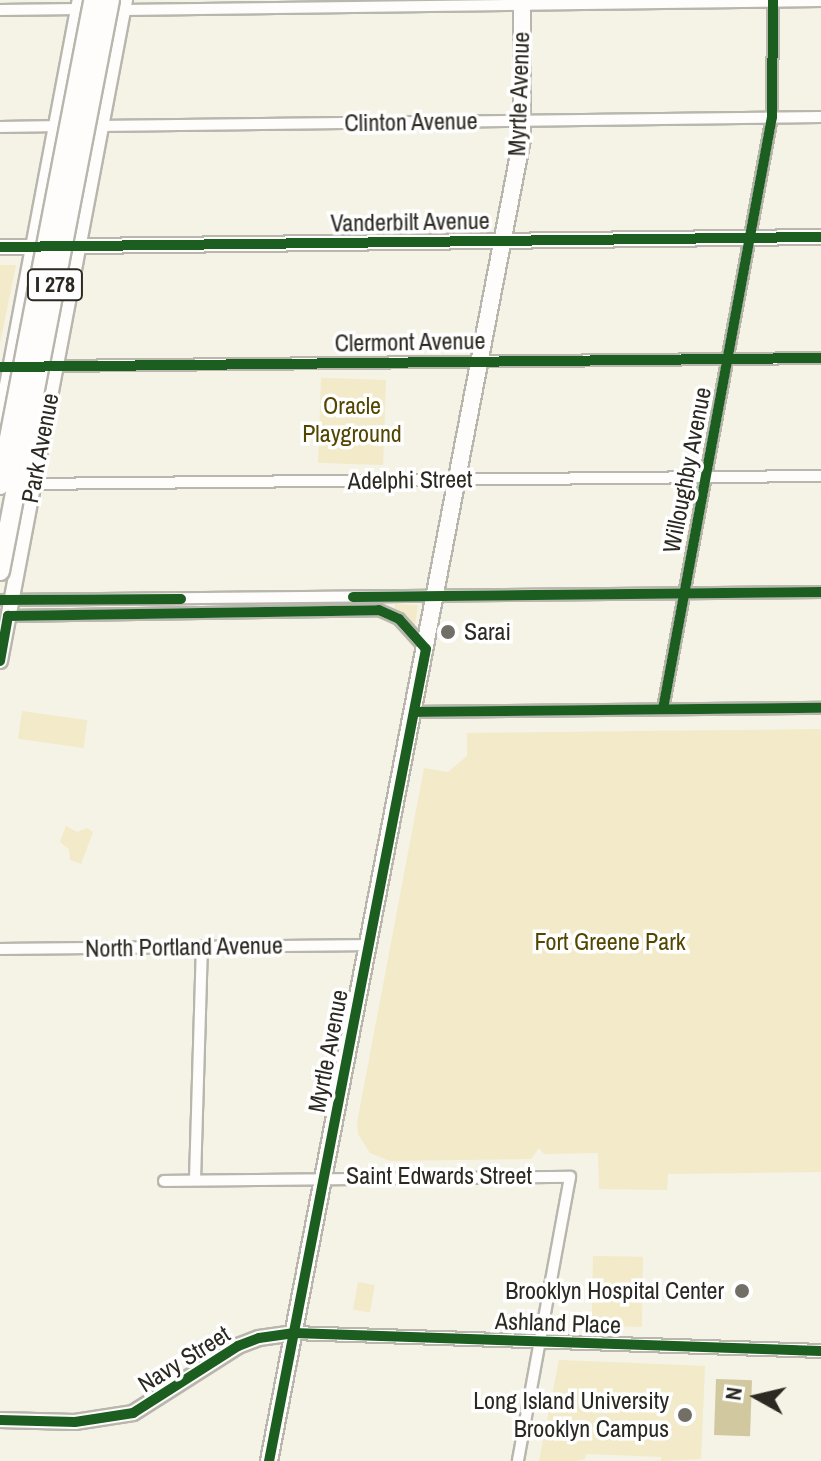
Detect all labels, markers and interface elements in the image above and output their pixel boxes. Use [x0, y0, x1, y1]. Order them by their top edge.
street label: Myrtle Avenue [502, 31, 536, 157]
street label: Clinton Avenue [344, 106, 478, 138]
street label: Vanderbilt Avenue [330, 206, 490, 238]
road number: I 278 [25, 267, 85, 303]
street label: Clermont Avenue [334, 326, 486, 358]
street label: Willoughby Avenue [657, 384, 717, 556]
street label: Park Avenue [15, 390, 65, 506]
park label: Oracle Playground [302, 392, 402, 448]
street label: Adelphi Street [347, 465, 473, 495]
place label: Sarai [464, 618, 511, 646]
marker: Sarai [439, 623, 457, 641]
park label: Fort Greene Park [534, 928, 686, 956]
street label: North Portland Avenue [84, 931, 284, 963]
street label: Myrtle Avenue [302, 987, 354, 1115]
street label: Saint Edwards Street [346, 1162, 532, 1190]
place label: Brooklyn Hospital Center [505, 1277, 724, 1305]
marker: Brooklyn Hospital Center [731, 1280, 753, 1302]
street label: Ashland Place [495, 1306, 621, 1340]
street label: Navy Street [133, 1320, 235, 1398]
north arrow [717, 1357, 797, 1437]
text: N [717, 1385, 749, 1402]
place label: Long Island University Brooklyn Campus [473, 1387, 669, 1443]
marker: Long Island University Brooklyn Campus [676, 1406, 694, 1424]

